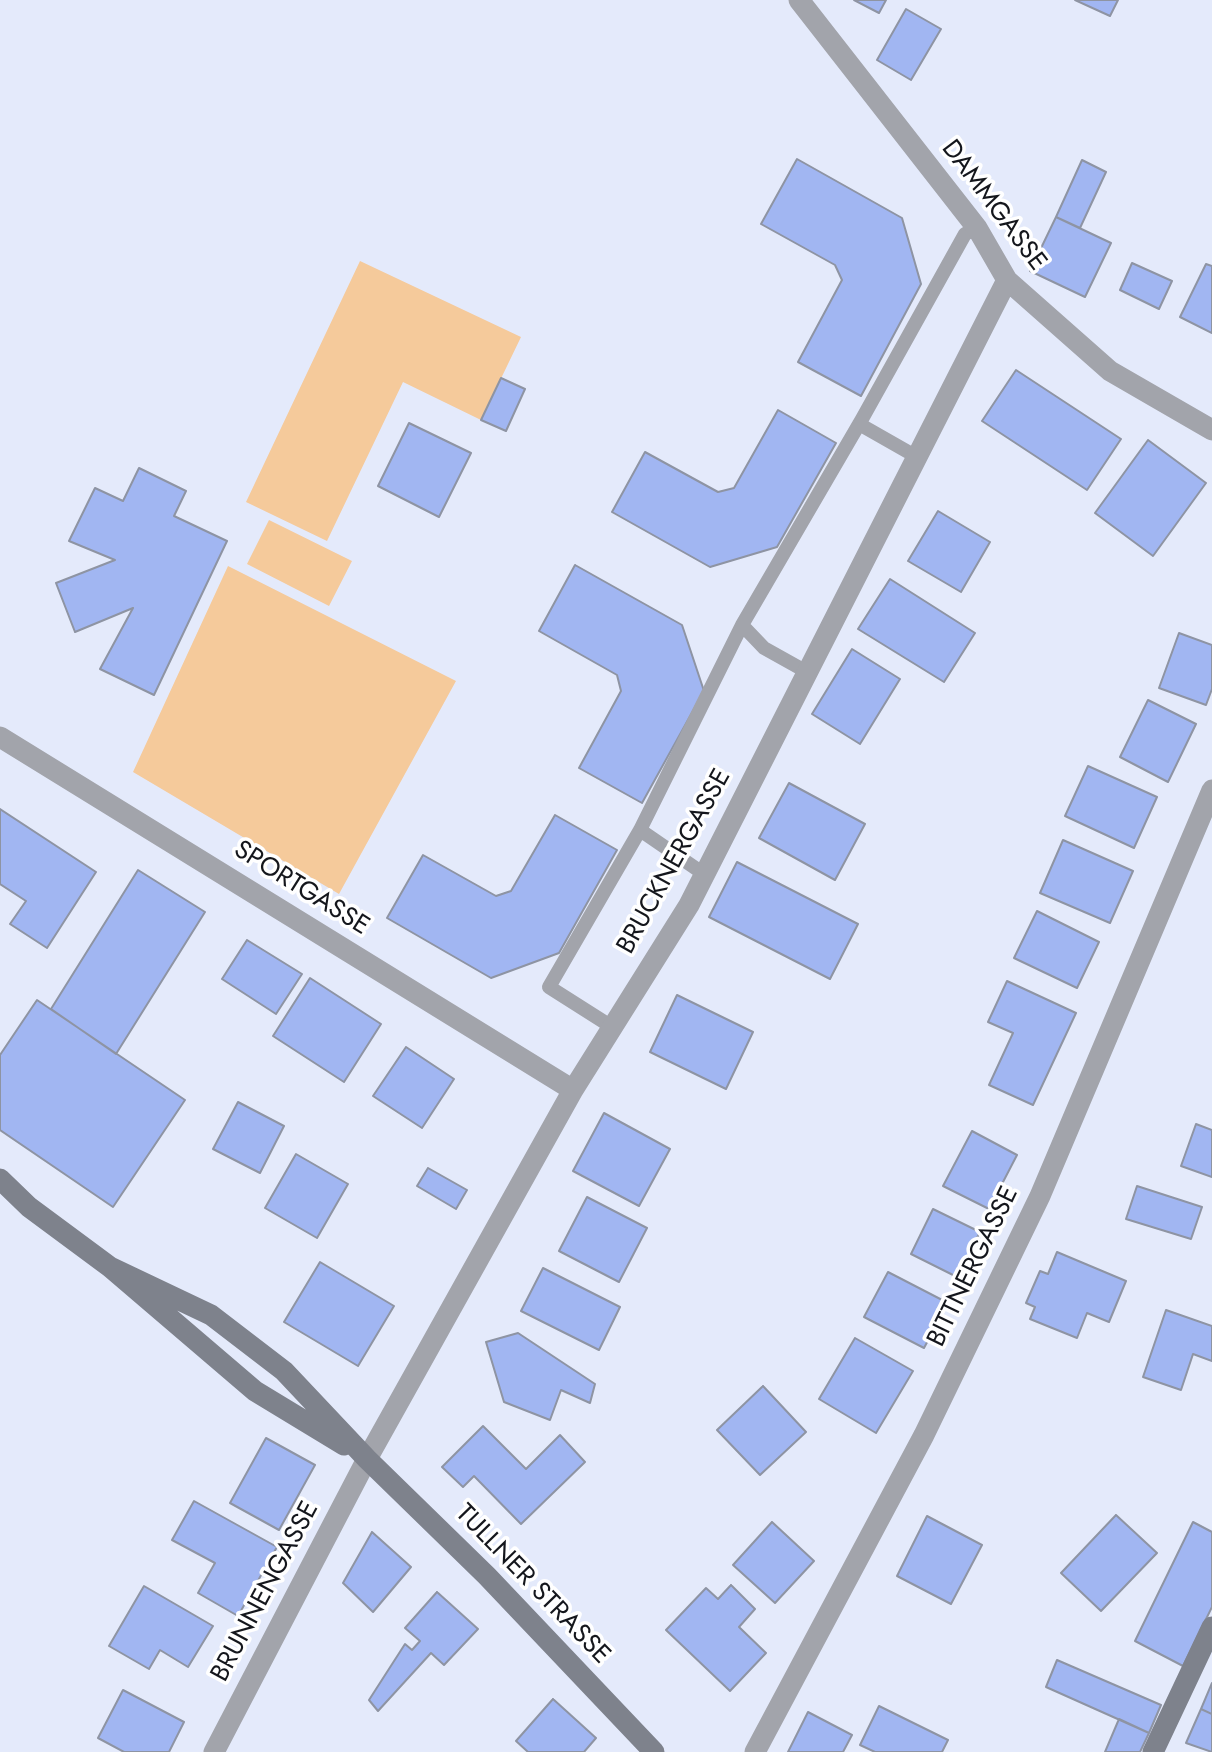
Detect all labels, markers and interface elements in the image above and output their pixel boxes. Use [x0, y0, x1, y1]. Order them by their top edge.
street label: DAMMGASSE [934, 135, 1052, 277]
street label: BRUCKNERGASSE [611, 764, 739, 960]
street label: SPORTGASSE [228, 835, 374, 943]
street label: BITTNERGASSE [922, 1182, 1026, 1352]
street label: BRUNNENGASSE [205, 1497, 327, 1687]
street label: TULLNER STRASSE [448, 1499, 616, 1671]

